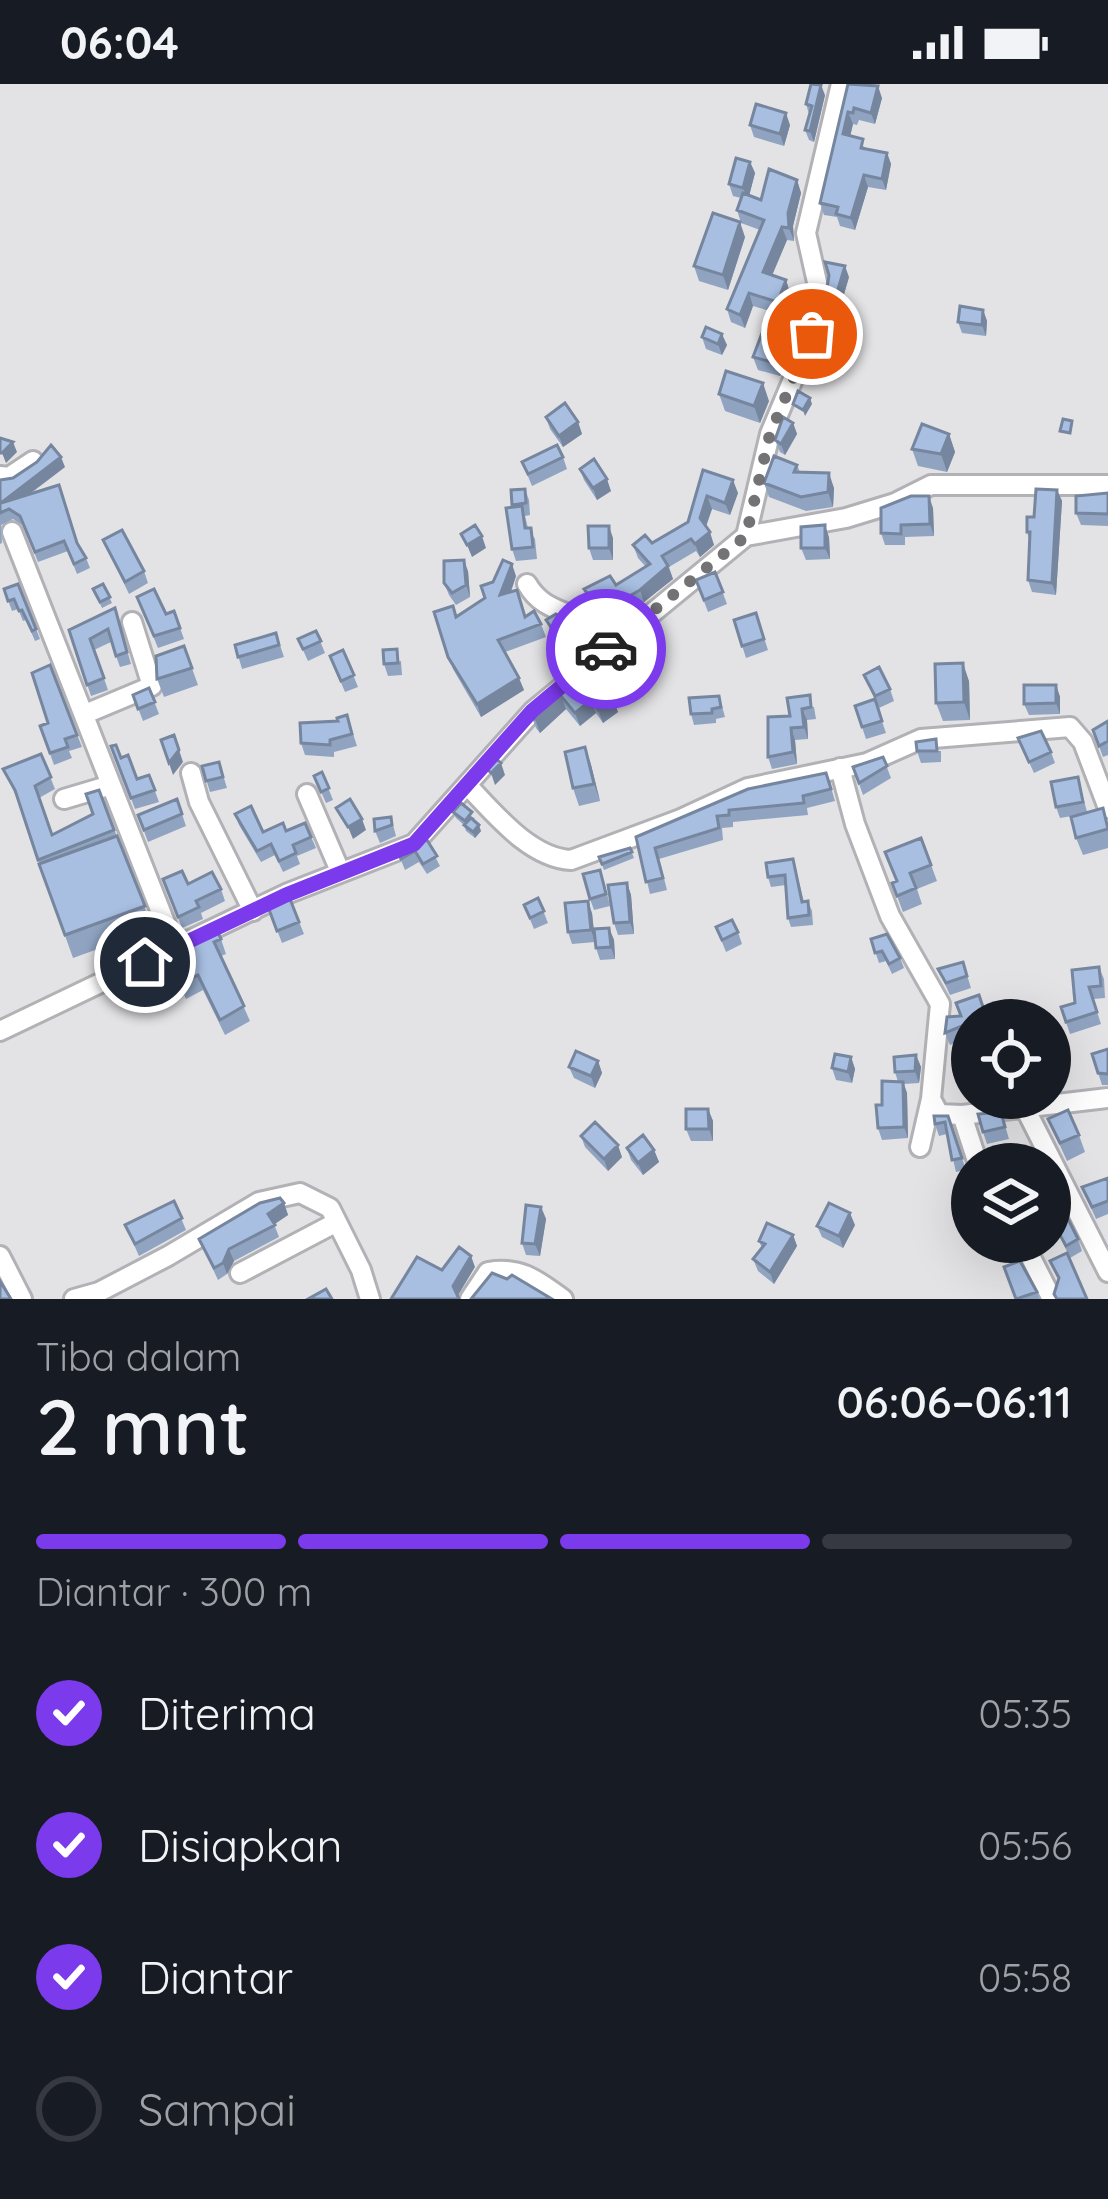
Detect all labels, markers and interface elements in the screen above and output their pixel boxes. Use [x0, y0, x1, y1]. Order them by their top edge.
text: 06:04 [60, 14, 179, 70]
pin [761, 283, 863, 385]
icon: bag [779, 301, 845, 367]
courier [546, 589, 666, 709]
icon: car [573, 616, 639, 682]
pin [94, 911, 196, 1013]
icon: home [112, 929, 178, 995]
map controls [951, 999, 1071, 1263]
button: locate [951, 999, 1071, 1119]
button: layers [951, 1143, 1071, 1263]
text: Tiba dalam [36, 1332, 241, 1381]
text: 06:06–06:11 [836, 1373, 1072, 1429]
text: 2 mnt [36, 1377, 250, 1475]
text: Diantar · 300 m [36, 1567, 312, 1616]
icon: check [36, 1680, 102, 1746]
text: Diterima [138, 1685, 316, 1741]
text: 05:35 [979, 1689, 1072, 1738]
icon: check [36, 1812, 102, 1878]
text: Disiapkan [138, 1817, 342, 1873]
text: 05:56 [978, 1821, 1072, 1870]
icon: check [36, 1944, 102, 2010]
text: Diantar [138, 1949, 293, 2005]
text: 05:58 [978, 1953, 1072, 2002]
text: Sampai [138, 2081, 296, 2137]

